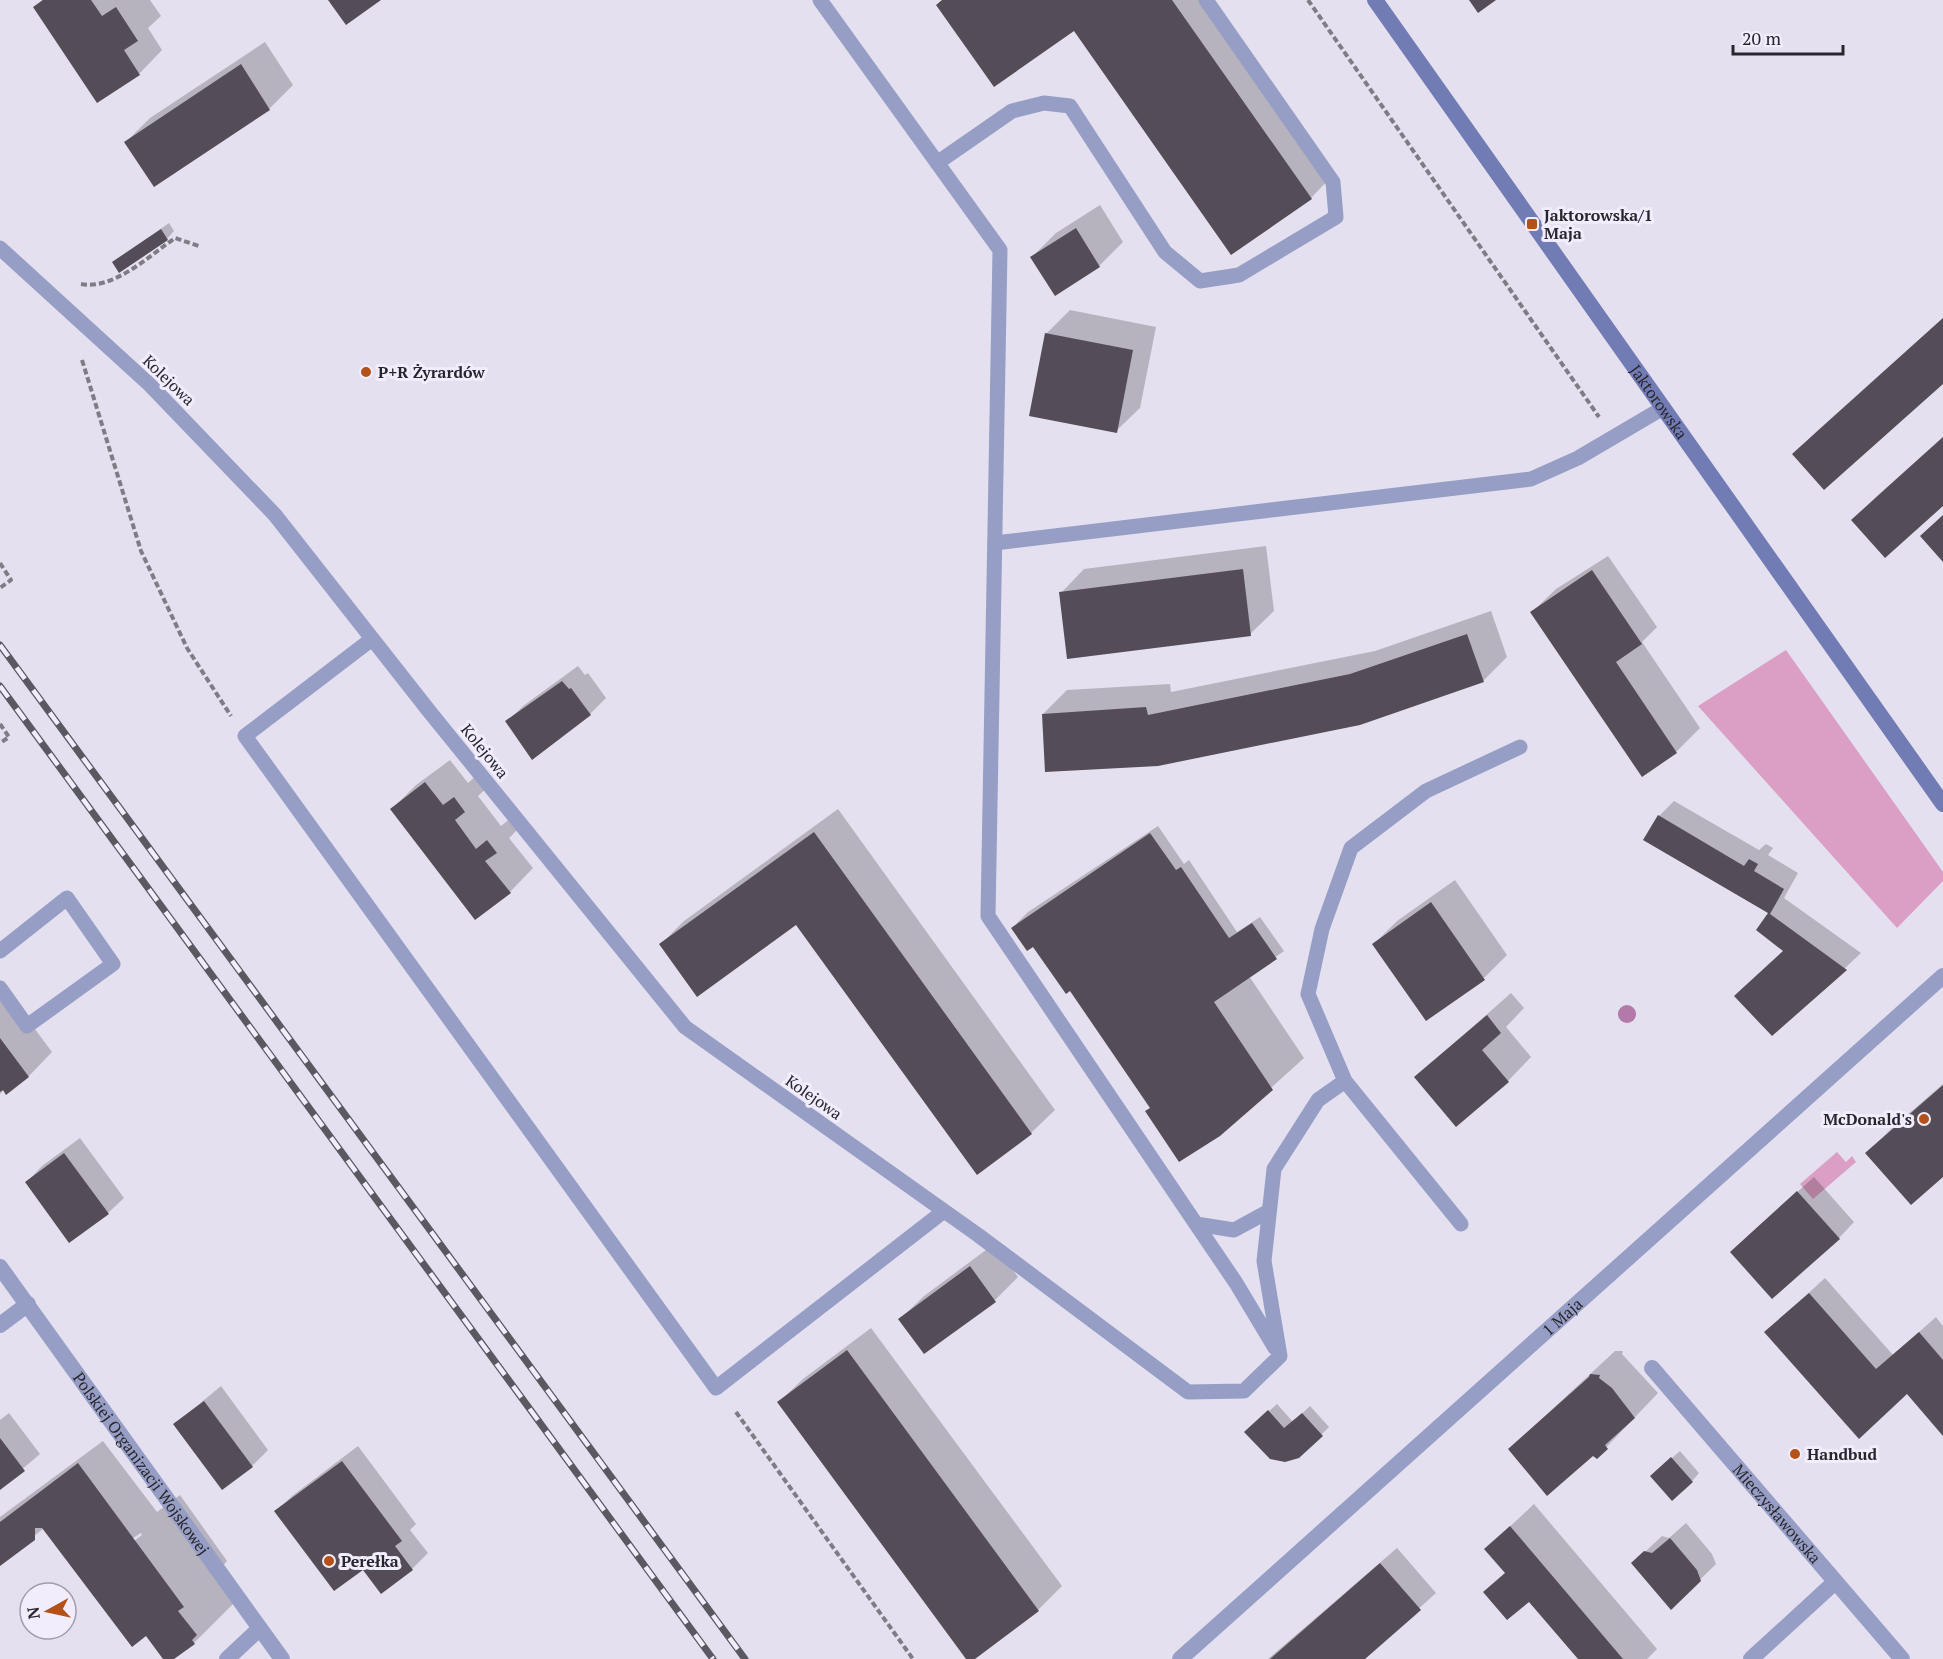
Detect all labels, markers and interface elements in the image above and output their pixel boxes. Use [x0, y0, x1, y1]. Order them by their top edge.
scale bar [1733, 18, 1842, 56]
text: 20 m [1742, 26, 1782, 50]
place label: Jaktorowska/1 Maja [1544, 204, 1653, 244]
marker: Jaktorowska/1 Maja [1525, 217, 1539, 231]
street label: Kolejowa [138, 350, 200, 410]
street label: Jaktorowska [1625, 360, 1693, 443]
place label: P+R Żyrardów [378, 361, 485, 383]
marker: P+R Żyrardów [359, 365, 373, 379]
street label: Kolejowa [456, 719, 514, 783]
street label: Kolejowa [781, 1070, 847, 1124]
place label: McDonald's [1823, 1108, 1912, 1130]
marker: McDonald's [1917, 1112, 1931, 1126]
street label: 1 Maja [1537, 1293, 1587, 1341]
street label: Polskiej Organizacji Wojskowej [68, 1368, 215, 1559]
place label: Handbud [1807, 1443, 1877, 1465]
marker: Handbud [1788, 1447, 1802, 1461]
street label: Mieczysławowska [1728, 1459, 1826, 1568]
place label: Perełka [341, 1550, 399, 1572]
marker: Perełka [322, 1554, 336, 1568]
north arrow [18, 1581, 78, 1641]
text: N [21, 1606, 45, 1621]

